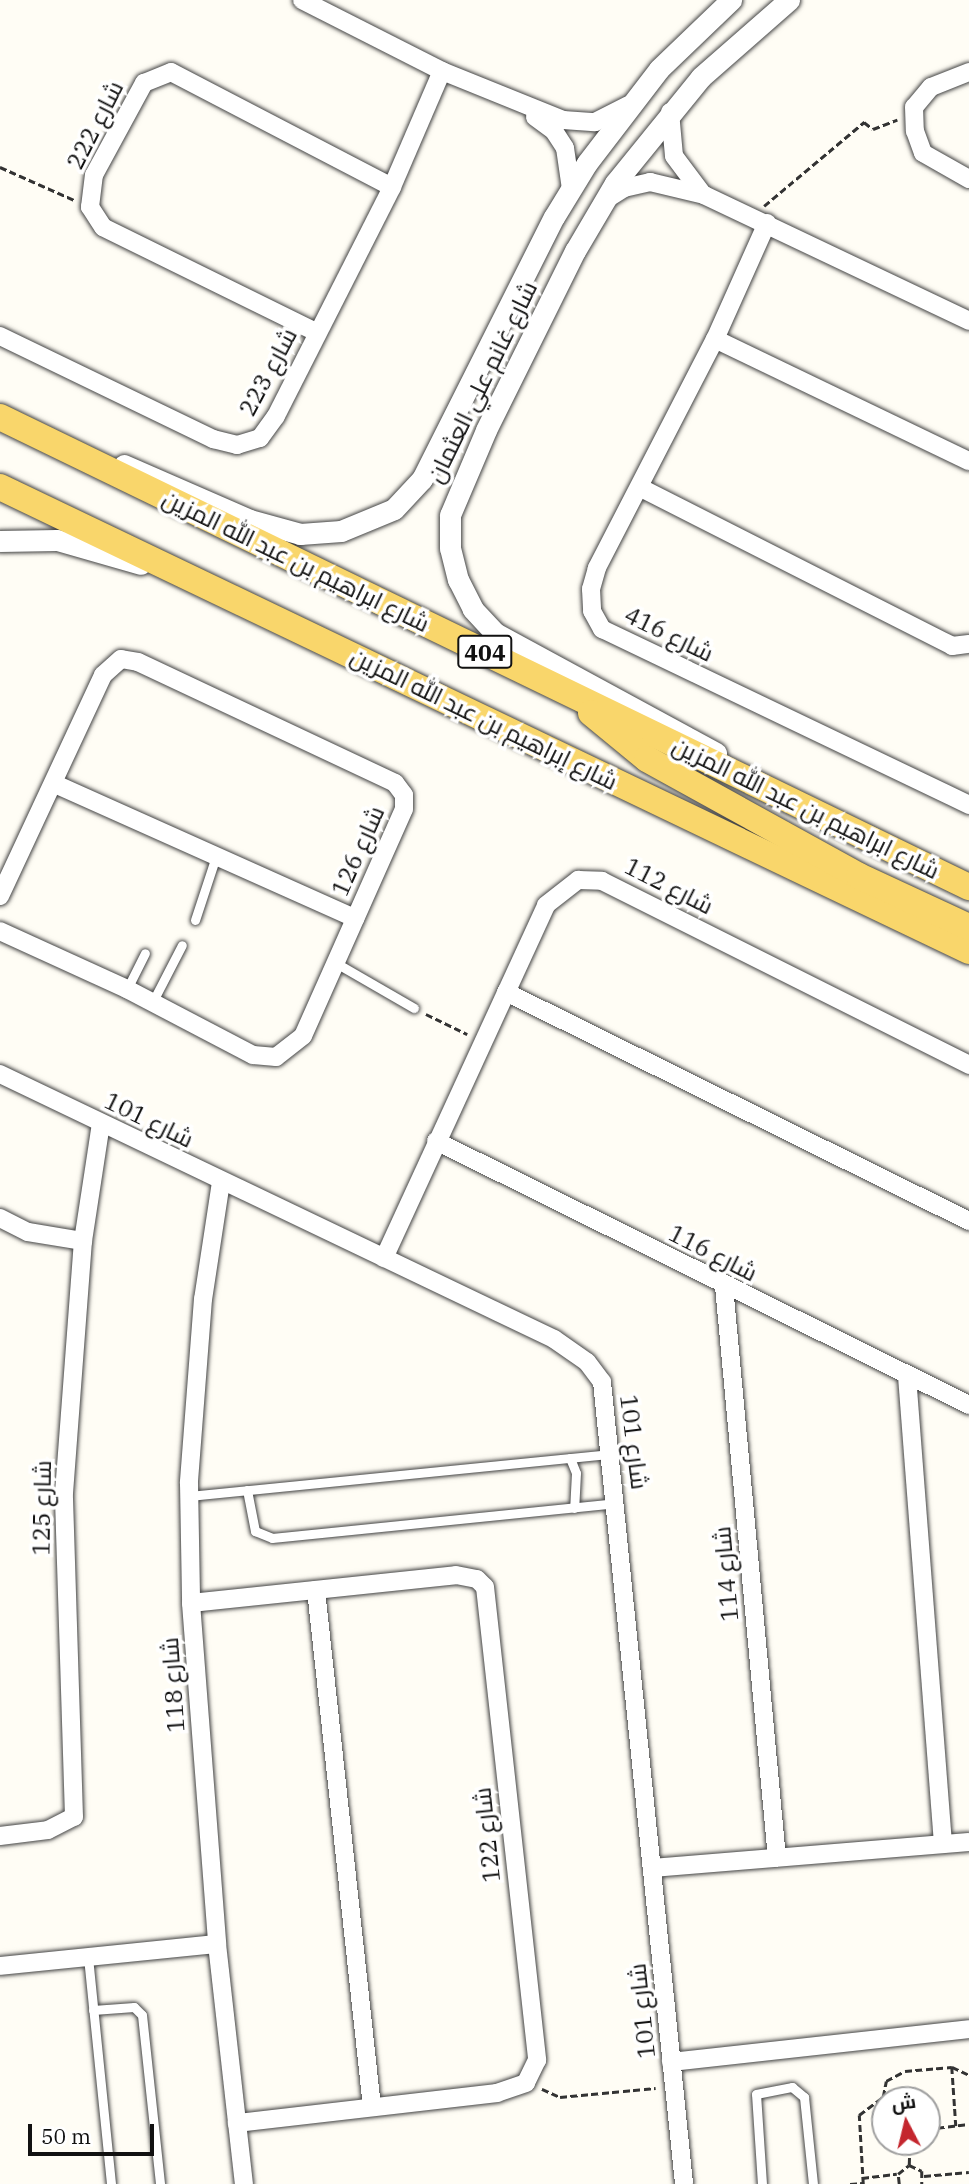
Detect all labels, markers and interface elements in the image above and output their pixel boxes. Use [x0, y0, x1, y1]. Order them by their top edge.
street label: شارع 222 [61, 76, 129, 174]
street label: شارع غانم علي العثمان [421, 276, 543, 488]
street label: شارع 223 [233, 323, 303, 421]
street label: شارع ابراهيم بن عبد الله المزين [158, 484, 434, 638]
street label: شارع 416 [620, 600, 718, 668]
road number: 404 [457, 632, 513, 672]
street label: شارع إبراهيم بن عبد الله المزين [346, 642, 622, 796]
street label: شارع ابراهيم بن عبد الله المزين [668, 731, 944, 885]
street label: شارع 126 [325, 802, 391, 900]
street label: شارع 112 [620, 852, 718, 920]
street label: شارع 101 [100, 1086, 198, 1154]
street label: شارع 116 [664, 1219, 762, 1287]
street label: شارع 101 [614, 1393, 654, 1491]
street label: شارع 125 [27, 1460, 57, 1556]
street label: شارع 114 [708, 1525, 744, 1623]
street label: شارع 118 [155, 1636, 191, 1734]
street label: شارع 122 [468, 1786, 506, 1884]
street label: شارع 101 [623, 1962, 661, 2060]
north arrow [871, 2086, 941, 2156]
text: ش [890, 2089, 917, 2116]
scale bar [32, 2110, 158, 2154]
text: 50 m [41, 2122, 91, 2150]

